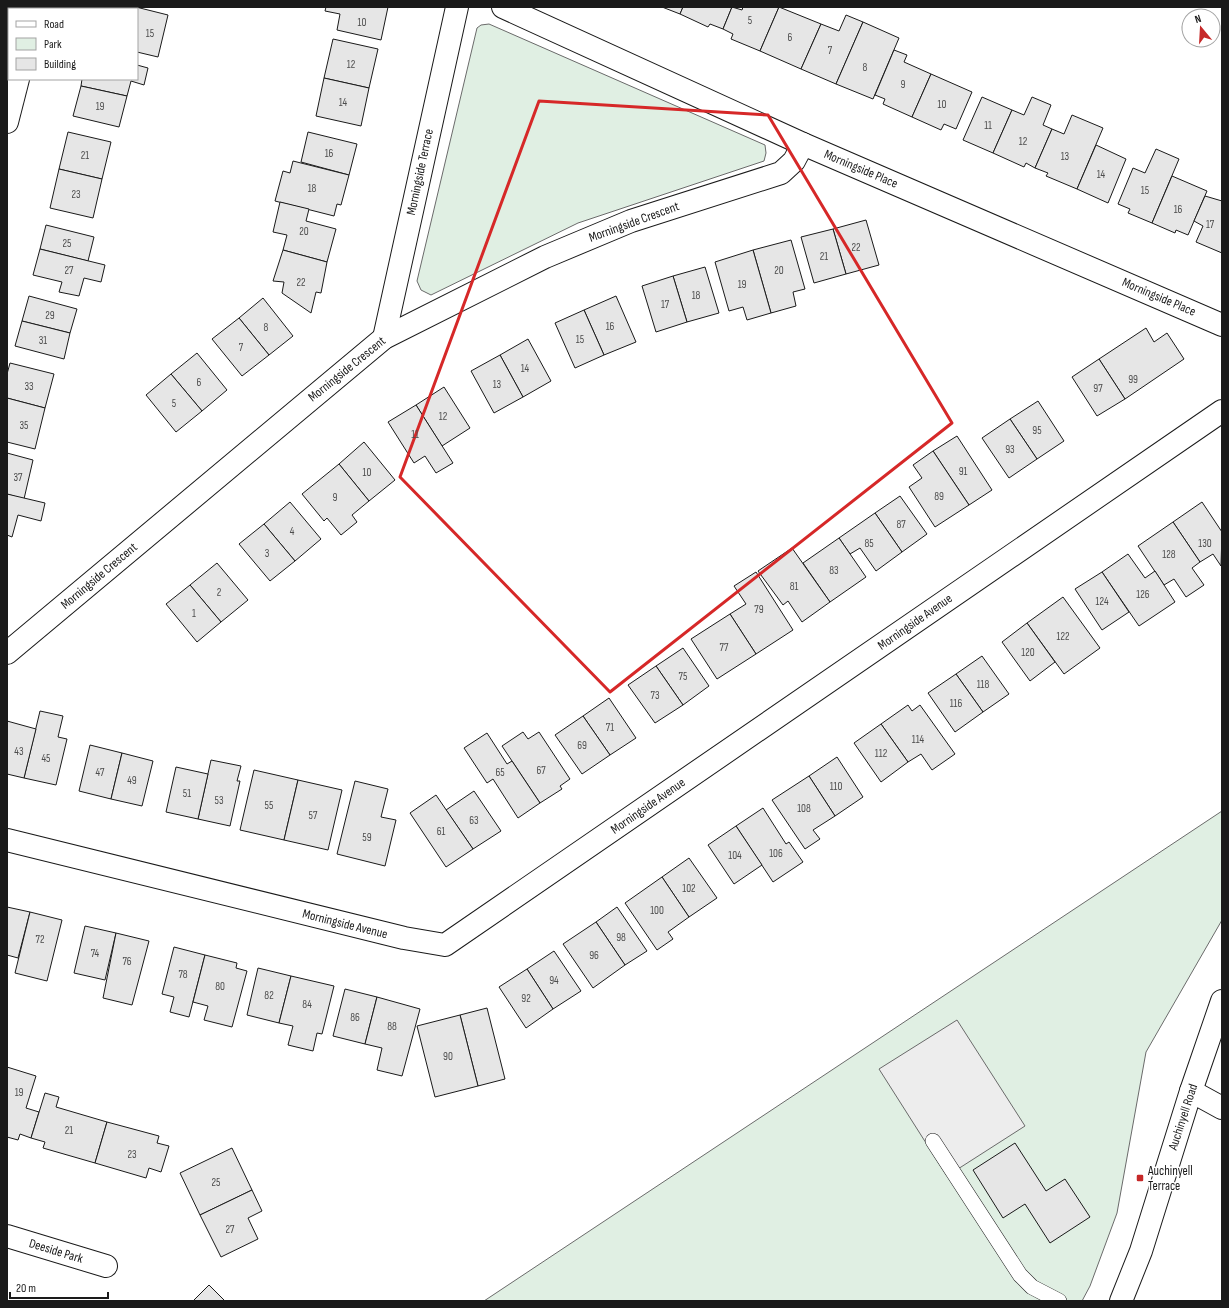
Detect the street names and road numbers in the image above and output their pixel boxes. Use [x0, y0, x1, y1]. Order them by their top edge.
street label: Morningside Terrace [403, 127, 437, 217]
street label: Morningside Place [822, 146, 900, 192]
street label: Morningside Crescent [587, 198, 681, 246]
street label: Morningside Place [1120, 274, 1198, 320]
street label: Morningside Crescent [305, 333, 389, 405]
street label: Morningside Crescent [57, 539, 141, 613]
street label: Morningside Avenue [875, 590, 955, 654]
street label: Morningside Avenue [608, 774, 688, 838]
street label: Morningside Avenue [301, 906, 389, 942]
street label: Auchinyell Road [1165, 1082, 1201, 1153]
street label: Deeside Park [27, 1235, 85, 1267]

